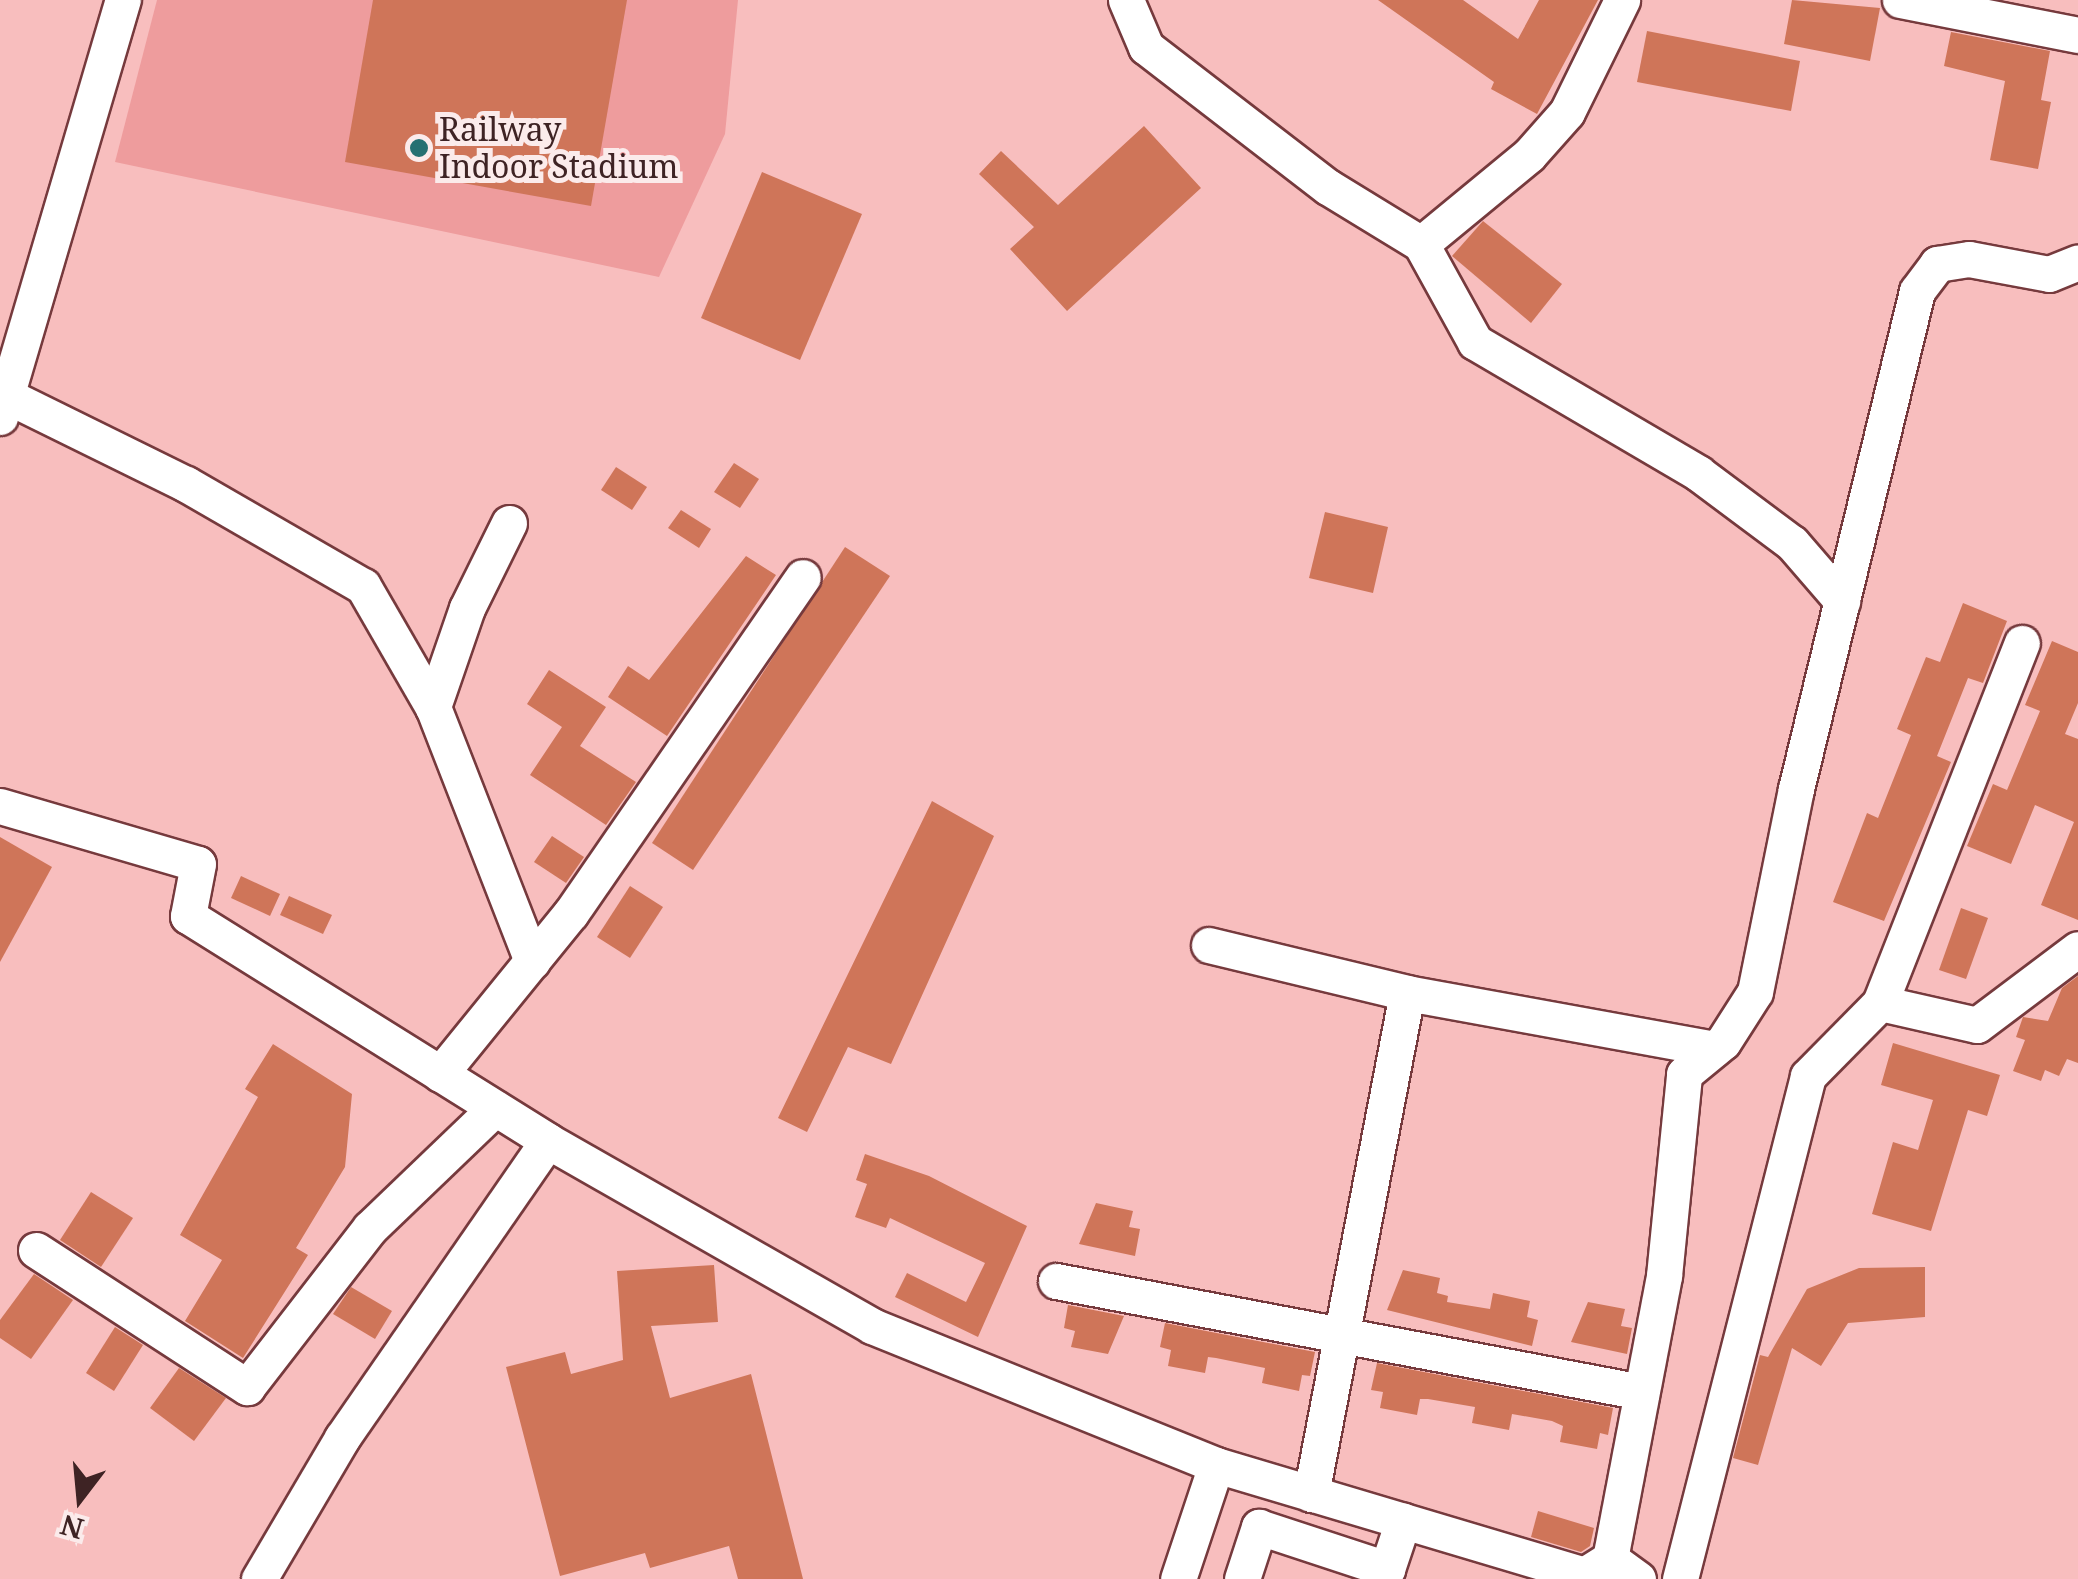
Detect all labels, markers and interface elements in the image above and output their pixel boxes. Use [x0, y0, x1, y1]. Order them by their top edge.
place label: Railway Indoor Stadium [439, 111, 678, 186]
marker: Railway Indoor Stadium [408, 137, 430, 159]
north arrow [30, 1449, 130, 1549]
text: N [56, 1507, 88, 1549]

